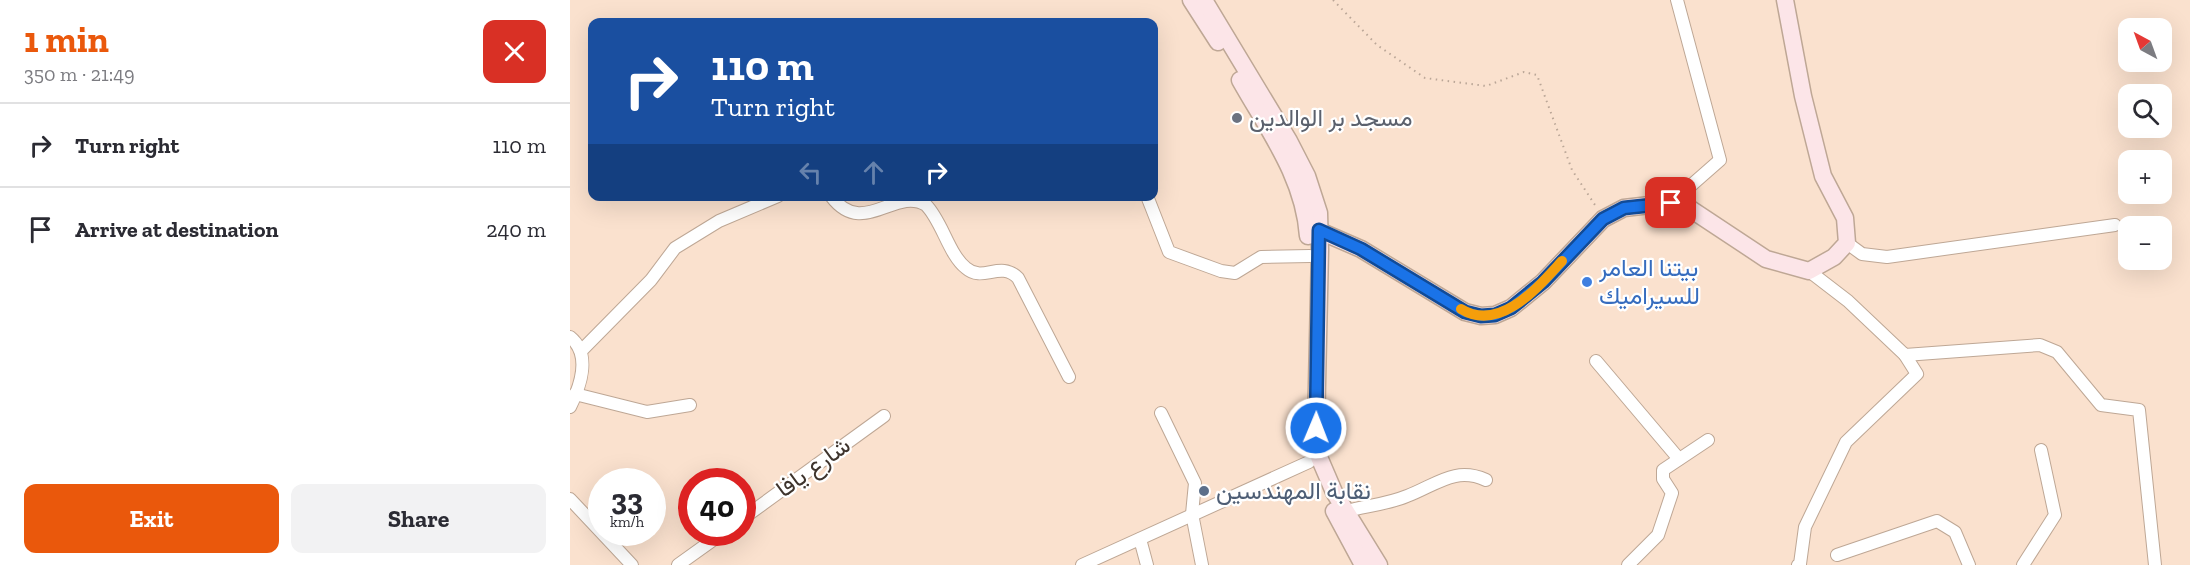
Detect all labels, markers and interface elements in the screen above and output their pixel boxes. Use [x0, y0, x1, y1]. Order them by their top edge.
text: 1 min [24, 18, 109, 61]
north arrow [2118, 18, 2172, 72]
map controls [2118, 18, 2172, 270]
button: close [483, 20, 546, 83]
text: 110 m [711, 40, 814, 91]
icon: right [612, 42, 690, 120]
text: 350 m · 21:49 [24, 62, 135, 86]
button: search [2118, 84, 2172, 138]
text: Turn right [711, 91, 835, 123]
place label: مسجد بر الوالدين [1249, 103, 1412, 133]
marker: مسجد بر الوالدين [1230, 111, 1244, 125]
icon: right [24, 129, 57, 162]
text: Turn right [75, 132, 179, 159]
text: 110 m [492, 132, 546, 159]
button: + [2118, 150, 2172, 204]
icon: left [794, 156, 827, 189]
icon: ahead [857, 156, 890, 189]
icon: right [920, 156, 953, 189]
pin [1645, 177, 1696, 228]
icon: arrive [1654, 186, 1687, 219]
icon: arrive [24, 213, 57, 246]
text: Arrive at destination [75, 216, 278, 243]
text: 240 m [486, 216, 546, 243]
button: − [2118, 216, 2172, 270]
place label: بيتنا العامر للسيراميك [1598, 253, 1700, 311]
marker: بيتنا العامر للسيراميك [1580, 275, 1594, 289]
position arrow [1284, 396, 1348, 460]
street label: شارع يافا [770, 430, 857, 505]
speed limit sign: 40 [678, 468, 756, 546]
place label: نقابة المهندسين [1216, 476, 1371, 506]
text: 33 [611, 482, 643, 518]
button: Exit [24, 484, 279, 553]
button: Share [291, 484, 546, 553]
marker: نقابة المهندسين [1197, 484, 1211, 498]
text: km/h [610, 513, 644, 531]

